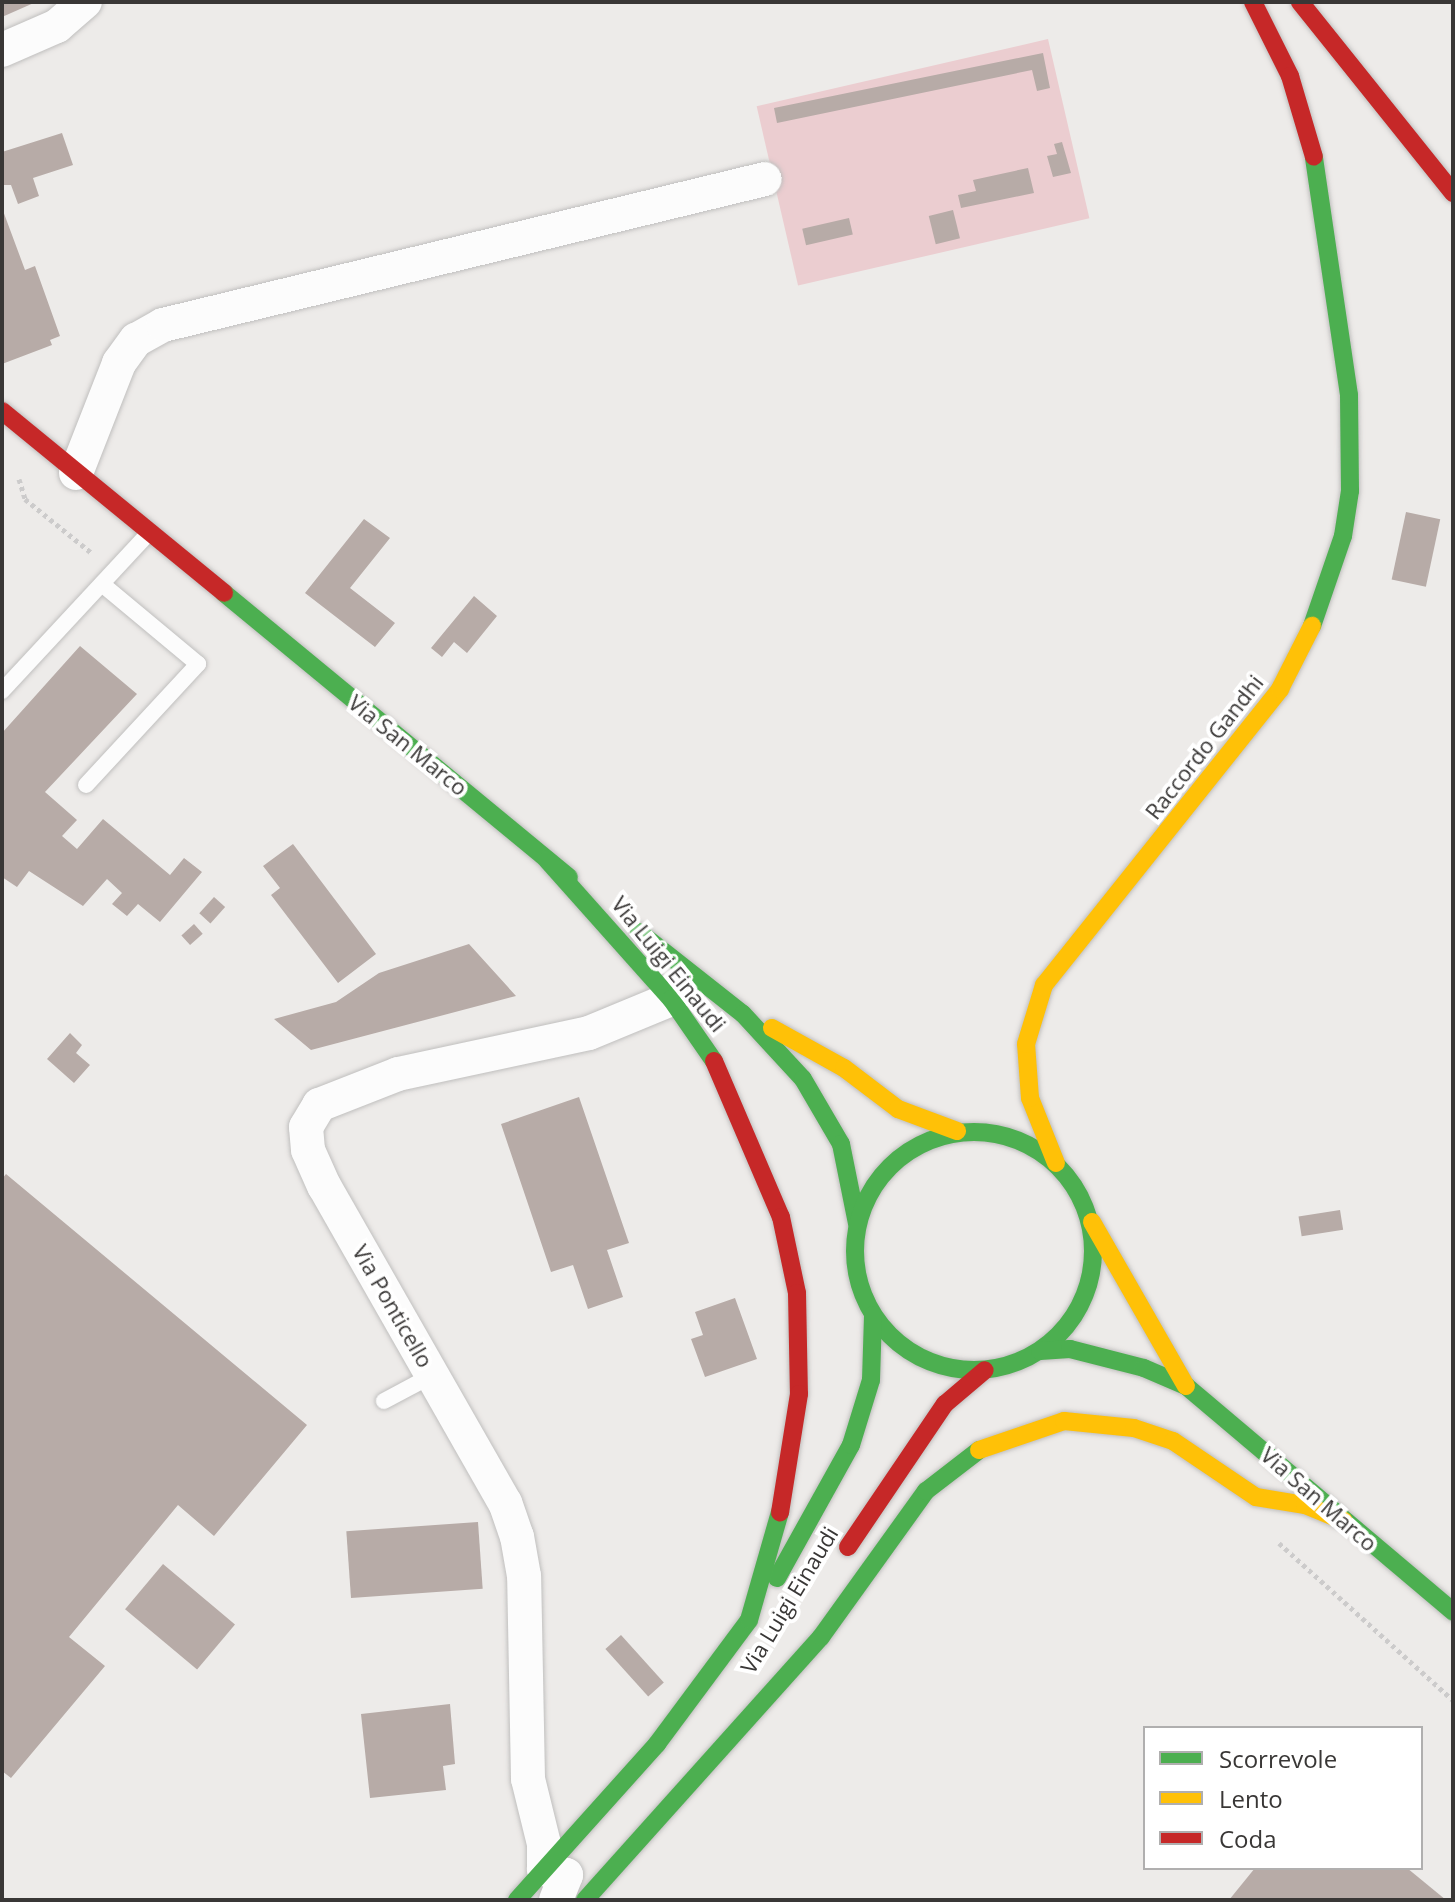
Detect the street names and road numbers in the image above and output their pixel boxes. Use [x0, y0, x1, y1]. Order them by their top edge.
street label: Raccordo Gandhi [1140, 670, 1268, 824]
street label: Via San Marco [343, 689, 473, 801]
street label: Via Luigi Einaudi [606, 891, 732, 1037]
street label: Via Ponticello [347, 1240, 439, 1372]
street label: Via San Marco [1256, 1442, 1382, 1556]
street label: Via Luigi Einaudi [735, 1522, 843, 1678]

